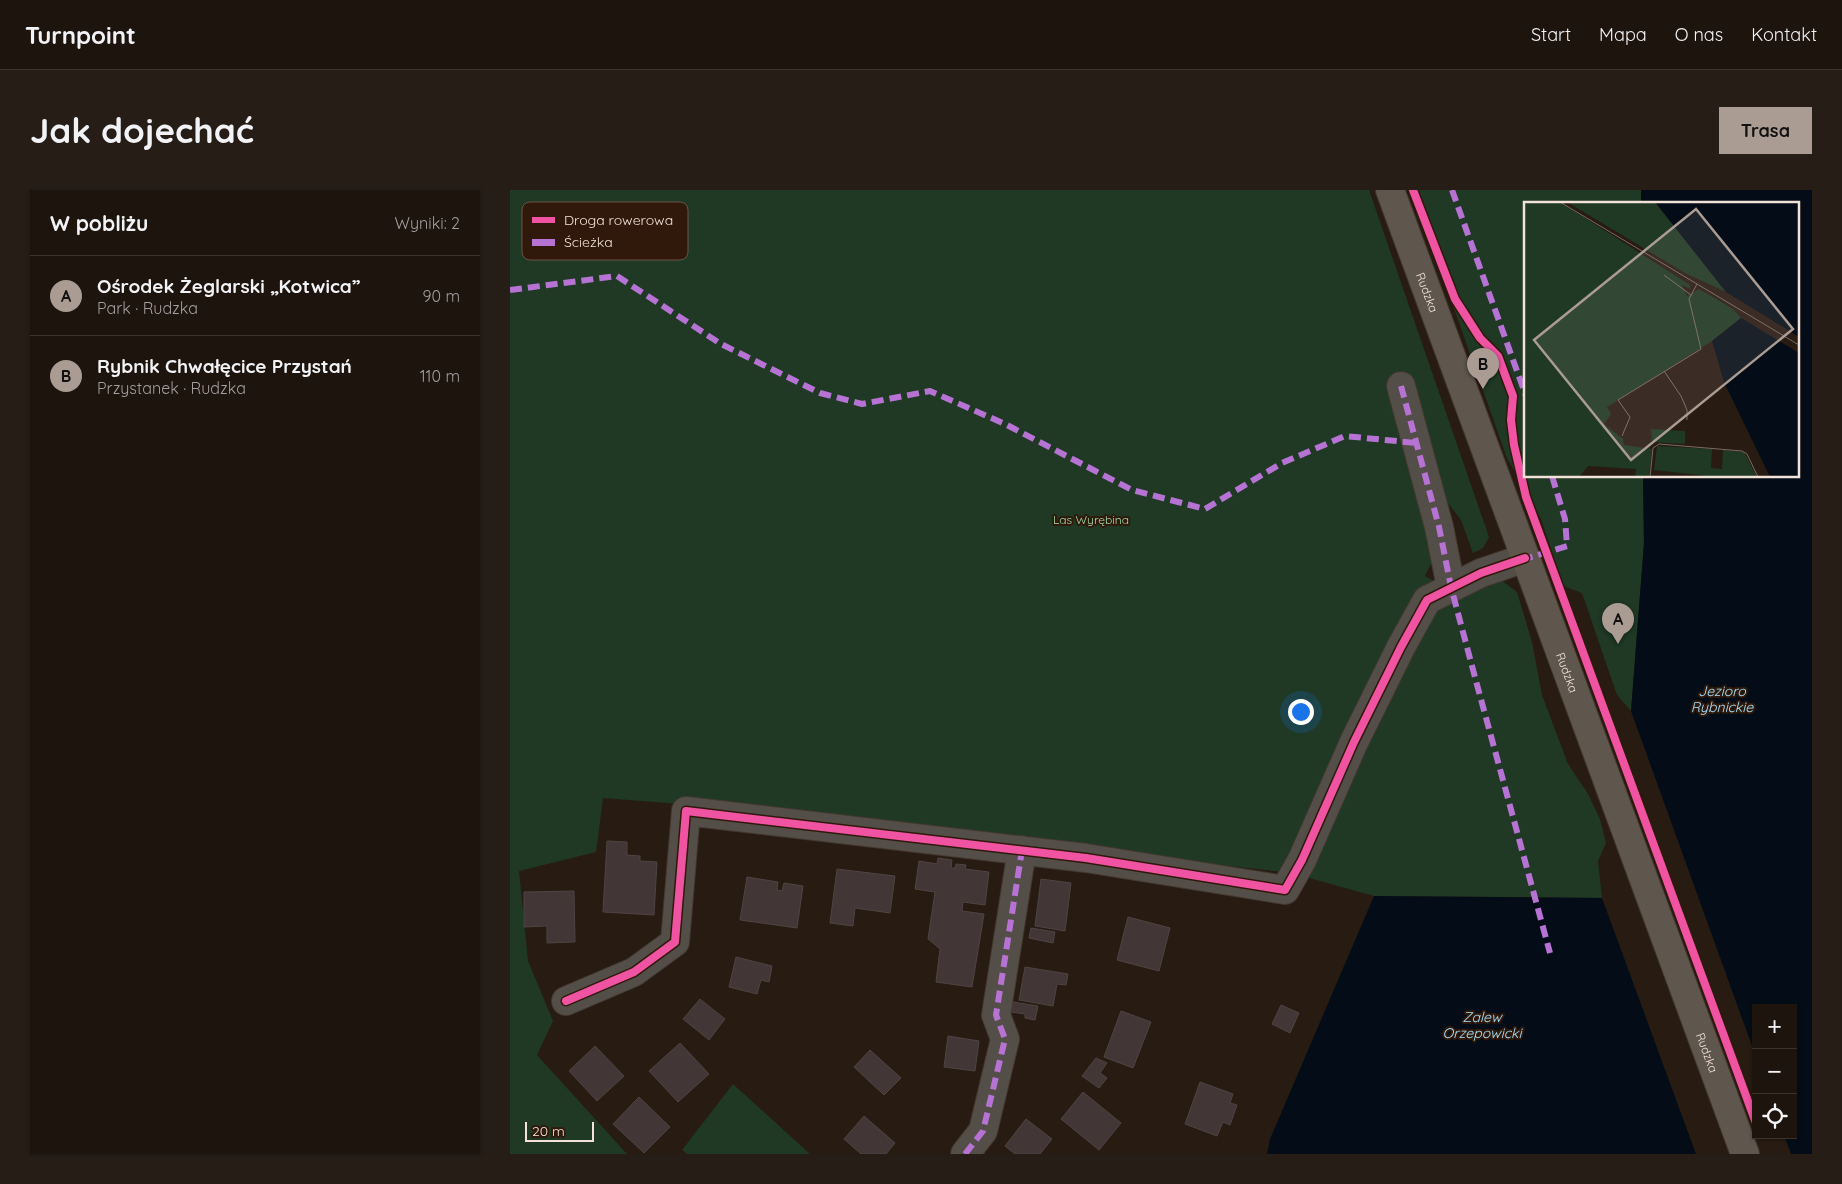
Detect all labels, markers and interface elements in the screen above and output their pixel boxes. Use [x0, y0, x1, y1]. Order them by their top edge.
text: Turnpoint [25, 20, 136, 50]
text: Start [1531, 23, 1571, 46]
text: Mapa [1599, 23, 1647, 46]
text: O nas [1675, 23, 1723, 46]
text: Kontakt [1751, 23, 1817, 46]
button: Trasa [1719, 107, 1812, 154]
text: Jak dojechać [30, 108, 254, 152]
legend [522, 202, 688, 260]
inset map [1524, 202, 1800, 478]
text: W pobliżu [50, 210, 148, 236]
text: Droga rowerowa [564, 211, 673, 229]
text: Wyniki: 2 [395, 213, 460, 233]
text: Ścieżka [564, 233, 613, 251]
street label: Rudzka [1413, 270, 1442, 314]
text: Ośrodek Żeglarski „Kotwica” [97, 274, 360, 298]
text: A [61, 286, 71, 306]
text: 90 m [423, 286, 460, 306]
text: Park · Rudzka [97, 298, 198, 318]
pin: B [1467, 348, 1499, 389]
text: Rybnik Chwałęcice Przystań [97, 354, 352, 378]
text: B [61, 366, 71, 386]
text: 110 m [420, 366, 460, 386]
text: Przystanek · Rudzka [97, 378, 246, 398]
park label: Las Wyrębina [1053, 512, 1129, 527]
pin: A [1602, 603, 1634, 644]
street label: Rudzka [1553, 650, 1582, 694]
water label: Jezioro Rybnickie [1691, 682, 1754, 716]
your location [1288, 699, 1314, 725]
map controls [1752, 1004, 1797, 1139]
button: + [1752, 1004, 1797, 1049]
water label: Zalew Orzepowicki [1443, 1008, 1523, 1042]
street label: Rudzka [1693, 1030, 1722, 1074]
button: − [1752, 1049, 1797, 1094]
button: locate [1752, 1094, 1797, 1139]
scale bar [525, 1119, 594, 1142]
text: 20 m [532, 1122, 565, 1140]

